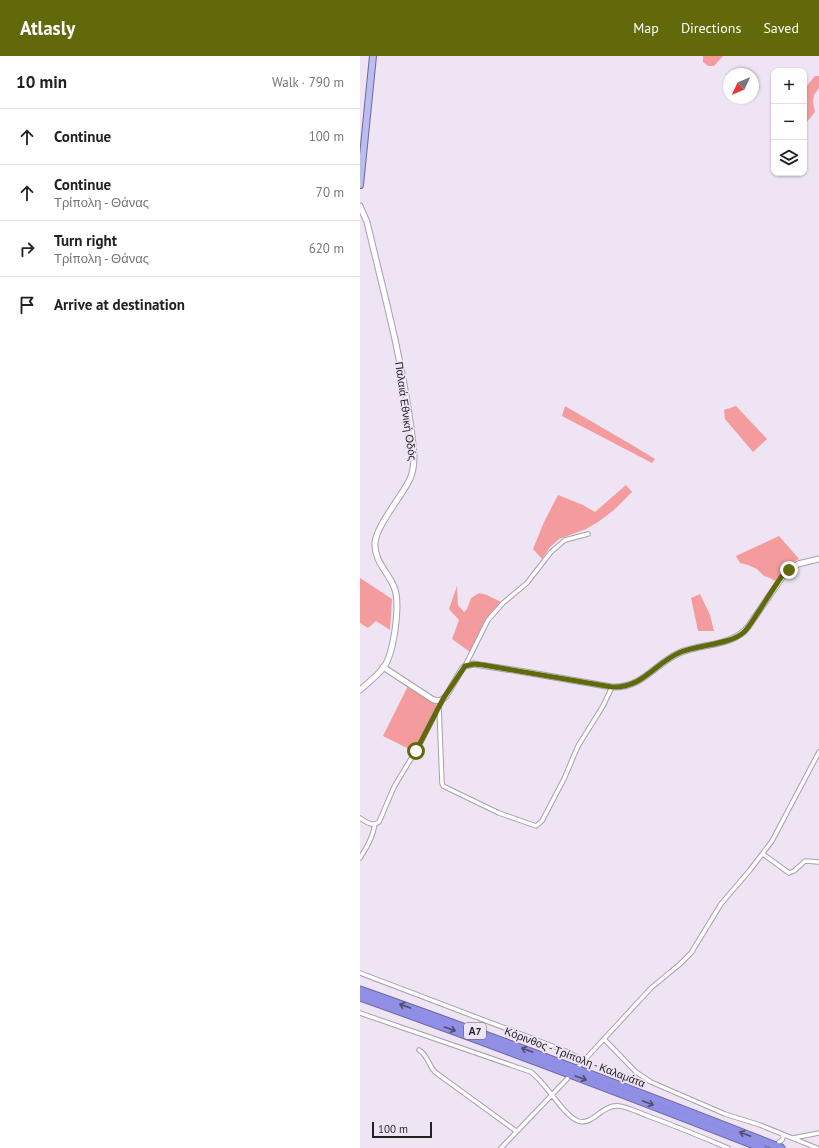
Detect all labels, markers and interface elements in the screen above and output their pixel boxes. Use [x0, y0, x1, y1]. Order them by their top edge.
text: Atlasly [20, 16, 75, 40]
text: Map [633, 19, 659, 37]
text: Directions [681, 19, 741, 37]
text: Saved [763, 19, 799, 37]
north arrow [723, 68, 759, 104]
map controls [771, 68, 807, 176]
button: + [771, 68, 807, 104]
text: 10 min [16, 71, 67, 93]
text: Walk · 790 m [272, 74, 344, 91]
button: − [771, 104, 807, 140]
icon: ahead [16, 126, 38, 148]
text: Continue [54, 127, 111, 146]
text: 100 m [309, 128, 344, 145]
button: layers [771, 140, 807, 176]
text: Continue [54, 175, 111, 194]
icon: ahead [16, 182, 38, 204]
text: 70 m [316, 184, 344, 201]
text: Τρίπολη - Θάνας [54, 194, 149, 211]
text: Turn right [54, 231, 117, 250]
icon: right [16, 238, 38, 260]
text: 620 m [309, 240, 344, 257]
text: Τρίπολη - Θάνας [54, 250, 149, 267]
icon: arrive [16, 294, 38, 316]
text: Arrive at destination [54, 295, 185, 314]
street label: Παλαιά Εθνική Οδός [392, 361, 420, 461]
route end [780, 561, 798, 579]
route start [407, 742, 425, 760]
one-way arrow [399, 1001, 411, 1009]
road number: Α7 [464, 1023, 486, 1039]
street label: Κόρινθος - Τρίπολη - Καλαμάτα [503, 1024, 648, 1091]
one-way arrow [443, 1026, 456, 1033]
one-way arrow [521, 1045, 533, 1053]
one-way arrow [575, 1074, 587, 1082]
one-way arrow [641, 1100, 653, 1108]
scale bar [372, 1120, 432, 1139]
text: 100 m [378, 1122, 408, 1136]
one-way arrow [739, 1129, 751, 1137]

